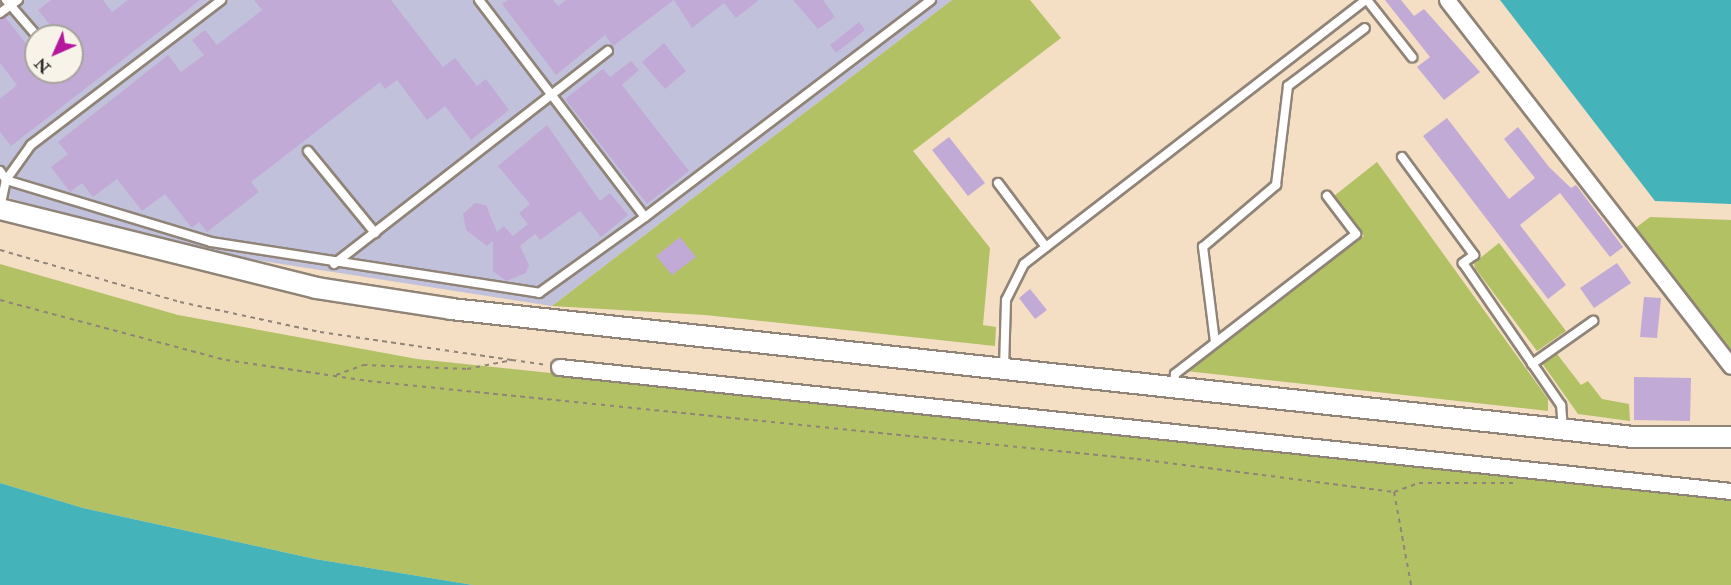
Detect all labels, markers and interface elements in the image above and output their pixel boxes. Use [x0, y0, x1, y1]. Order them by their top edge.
north arrow [24, 24, 84, 84]
text: N [31, 53, 55, 77]

